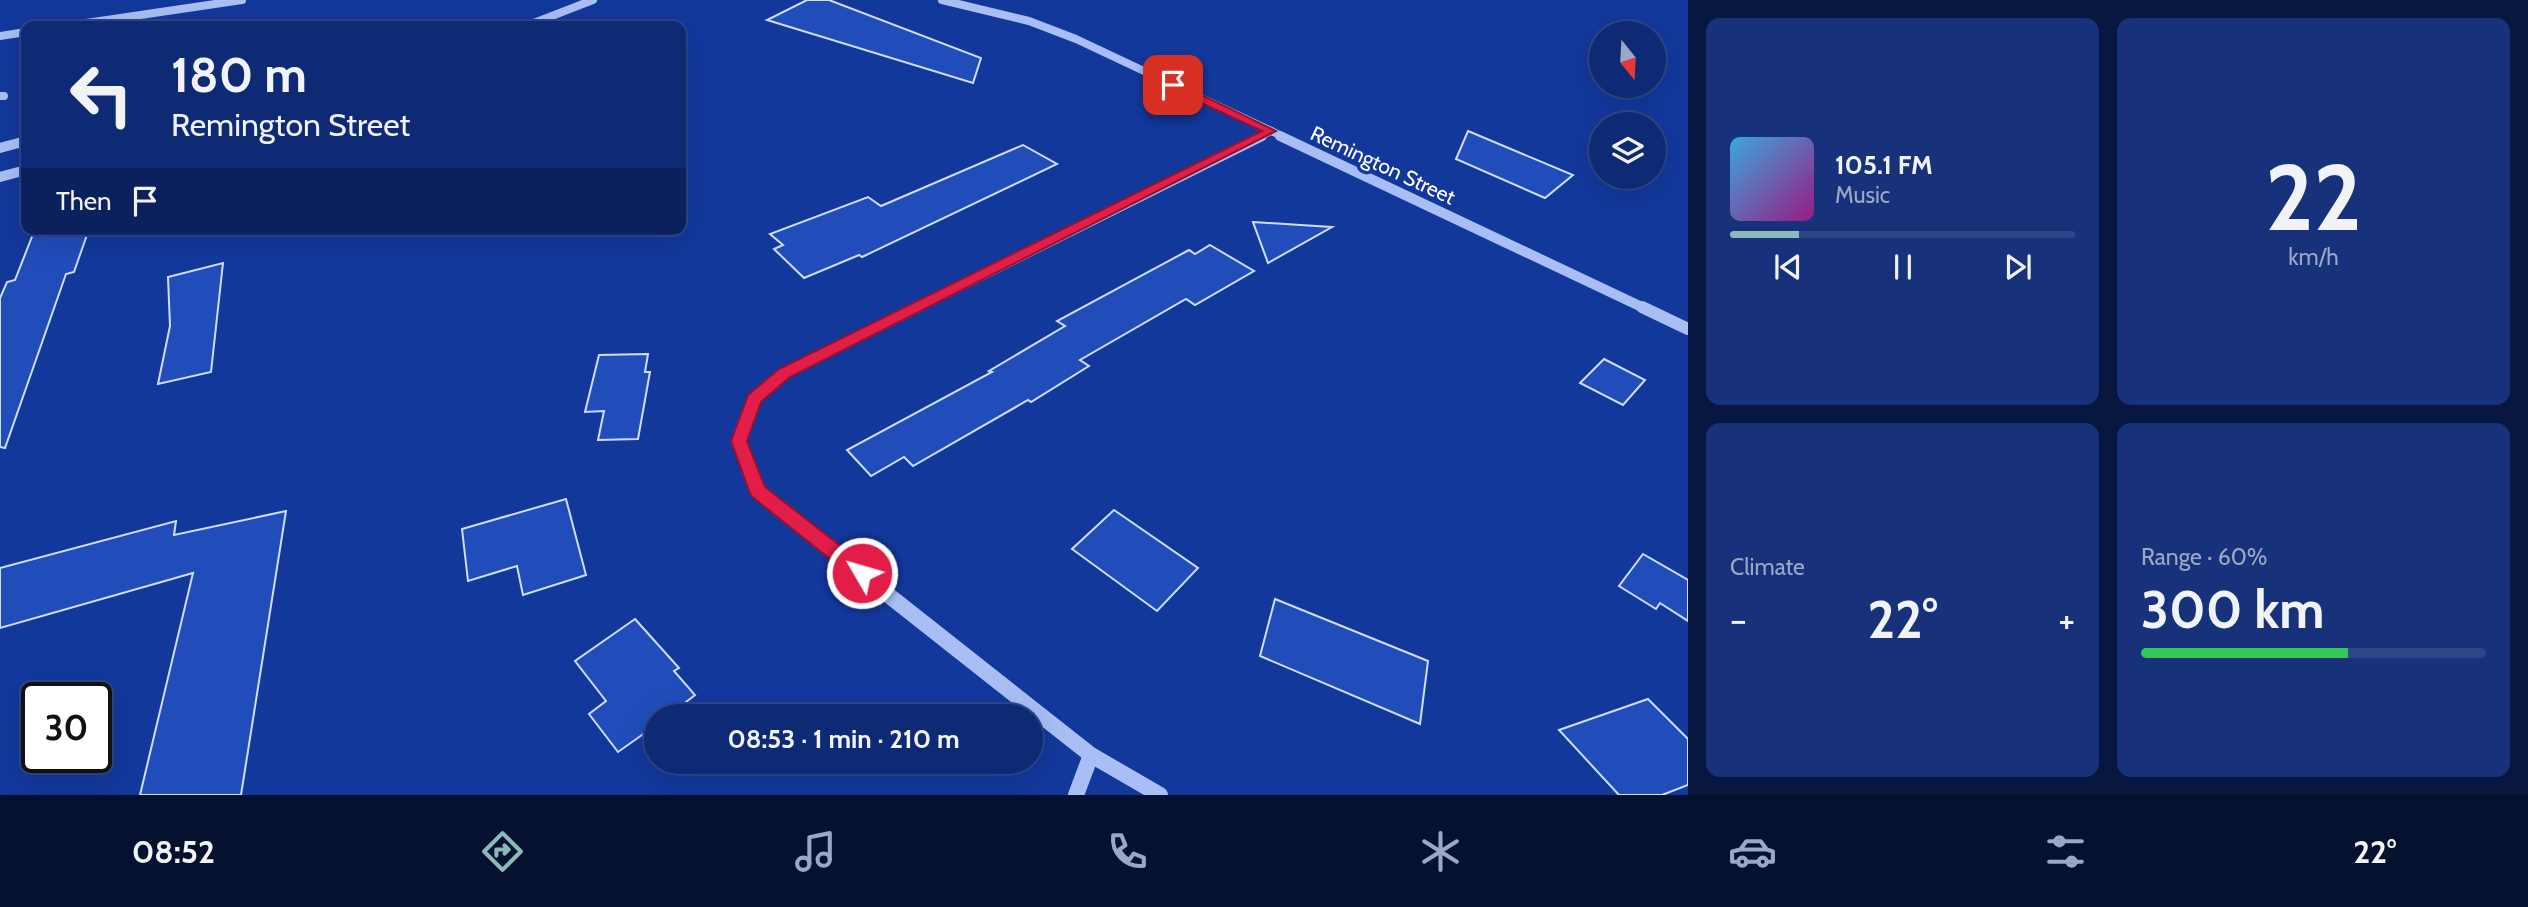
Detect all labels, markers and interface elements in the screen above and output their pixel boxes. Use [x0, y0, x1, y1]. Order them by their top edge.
north arrow [1589, 21, 1666, 98]
map controls [1589, 21, 1666, 189]
text: 180 m [171, 45, 307, 104]
icon: left [56, 49, 147, 140]
pin [1143, 55, 1203, 115]
icon: arrive [1154, 66, 1192, 104]
text: Remington Street [171, 105, 410, 144]
button: layers [1589, 112, 1666, 189]
street label: Remington Street [1307, 120, 1459, 210]
text: 22 [2265, 142, 2362, 253]
text: 105.1 FM [1835, 149, 1933, 181]
text: Music [1835, 181, 1890, 209]
icon: arrive [126, 182, 164, 220]
text: Then [56, 185, 112, 217]
text: km/h [2288, 243, 2339, 271]
icon: previous [1769, 248, 1807, 286]
icon: pause [1884, 248, 1922, 286]
icon: next [1999, 248, 2037, 286]
position arrow [825, 536, 899, 610]
text: Range · 60% [2141, 543, 2268, 571]
text: Climate [1730, 553, 1805, 581]
text: 300 km [2141, 578, 2325, 641]
text: 22° [1867, 588, 1938, 651]
text: − [1730, 596, 1747, 643]
text: + [2058, 596, 2075, 643]
speed limit sign: 30 [21, 682, 112, 773]
text: 08:53 · 1 min · 210 m [727, 723, 960, 755]
icon: directions [478, 827, 527, 876]
icon: music [791, 827, 840, 876]
icon: phone [1103, 827, 1152, 876]
icon: climate [1416, 827, 1465, 876]
icon: car [1728, 827, 1777, 876]
icon: filters [2041, 827, 2090, 876]
text: 08:52 [132, 832, 215, 871]
text: 22° [2353, 832, 2396, 871]

